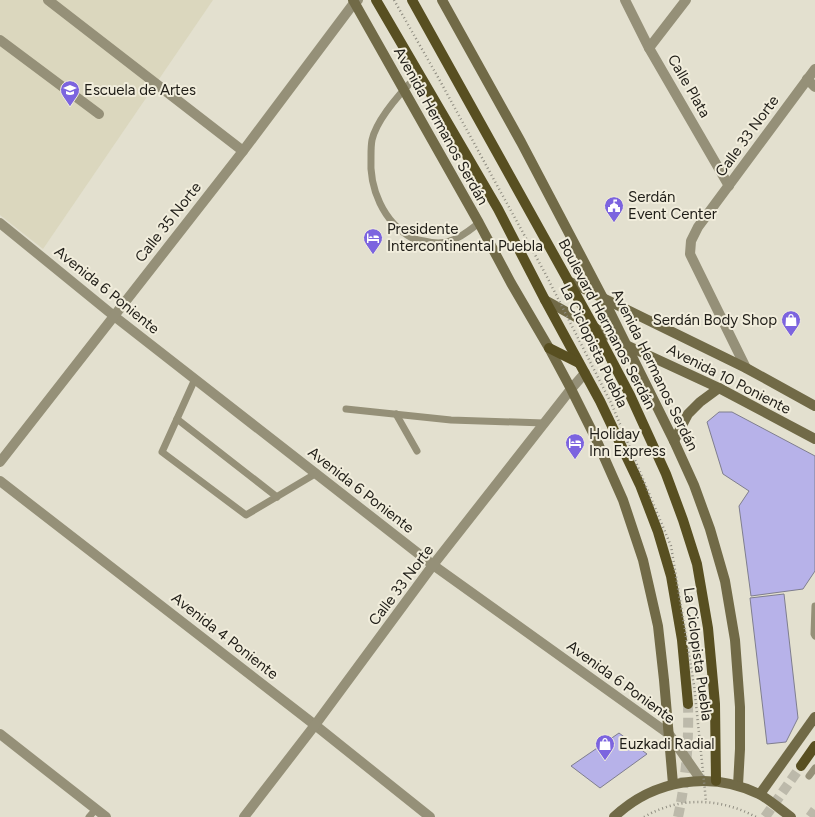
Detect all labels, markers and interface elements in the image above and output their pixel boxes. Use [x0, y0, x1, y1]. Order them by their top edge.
street label: Avenida Hermanos Serdán [390, 44, 492, 208]
street label: Calle Plata [664, 51, 714, 121]
school or university icon: Escuela de Artes [59, 79, 81, 107]
place label: Escuela de Artes [84, 81, 196, 99]
street label: Calle 33 Norte [711, 92, 783, 180]
street label: Calle 35 Norte [131, 178, 205, 266]
place label: Serdán Event Center [628, 188, 717, 223]
public building icon: Serdán Event Center [603, 195, 625, 223]
place label: Presidente Intercontinental Puebla [387, 220, 543, 255]
hotel icon: Presidente Intercontinental Puebla [362, 227, 384, 255]
street label: Boulevard Hermanos Serdán [554, 236, 660, 412]
street label: Avenida 6 Poniente [51, 242, 163, 338]
street label: La Ciclopista Puebla [556, 281, 632, 411]
street label: Avenida Hermanos Serdán [608, 286, 702, 454]
shop icon: Serdán Body Shop [780, 309, 802, 337]
place label: Serdán Body Shop [653, 311, 777, 329]
street label: Avenida 10 Poniente [664, 340, 794, 418]
place label: Holiday Inn Express [589, 425, 666, 460]
hotel icon: Holiday Inn Express [564, 432, 586, 460]
street label: Avenida 6 Poniente [304, 443, 418, 537]
street label: Calle 33 Norte [365, 541, 437, 629]
street label: La Ciclopista Puebla [680, 586, 716, 722]
street label: Avenida 4 Poniente [168, 589, 282, 683]
street label: Avenida 6 Poniente [563, 637, 679, 727]
shop icon: Euzkadi Radial [594, 733, 616, 761]
place label: Euzkadi Radial [619, 735, 715, 753]

